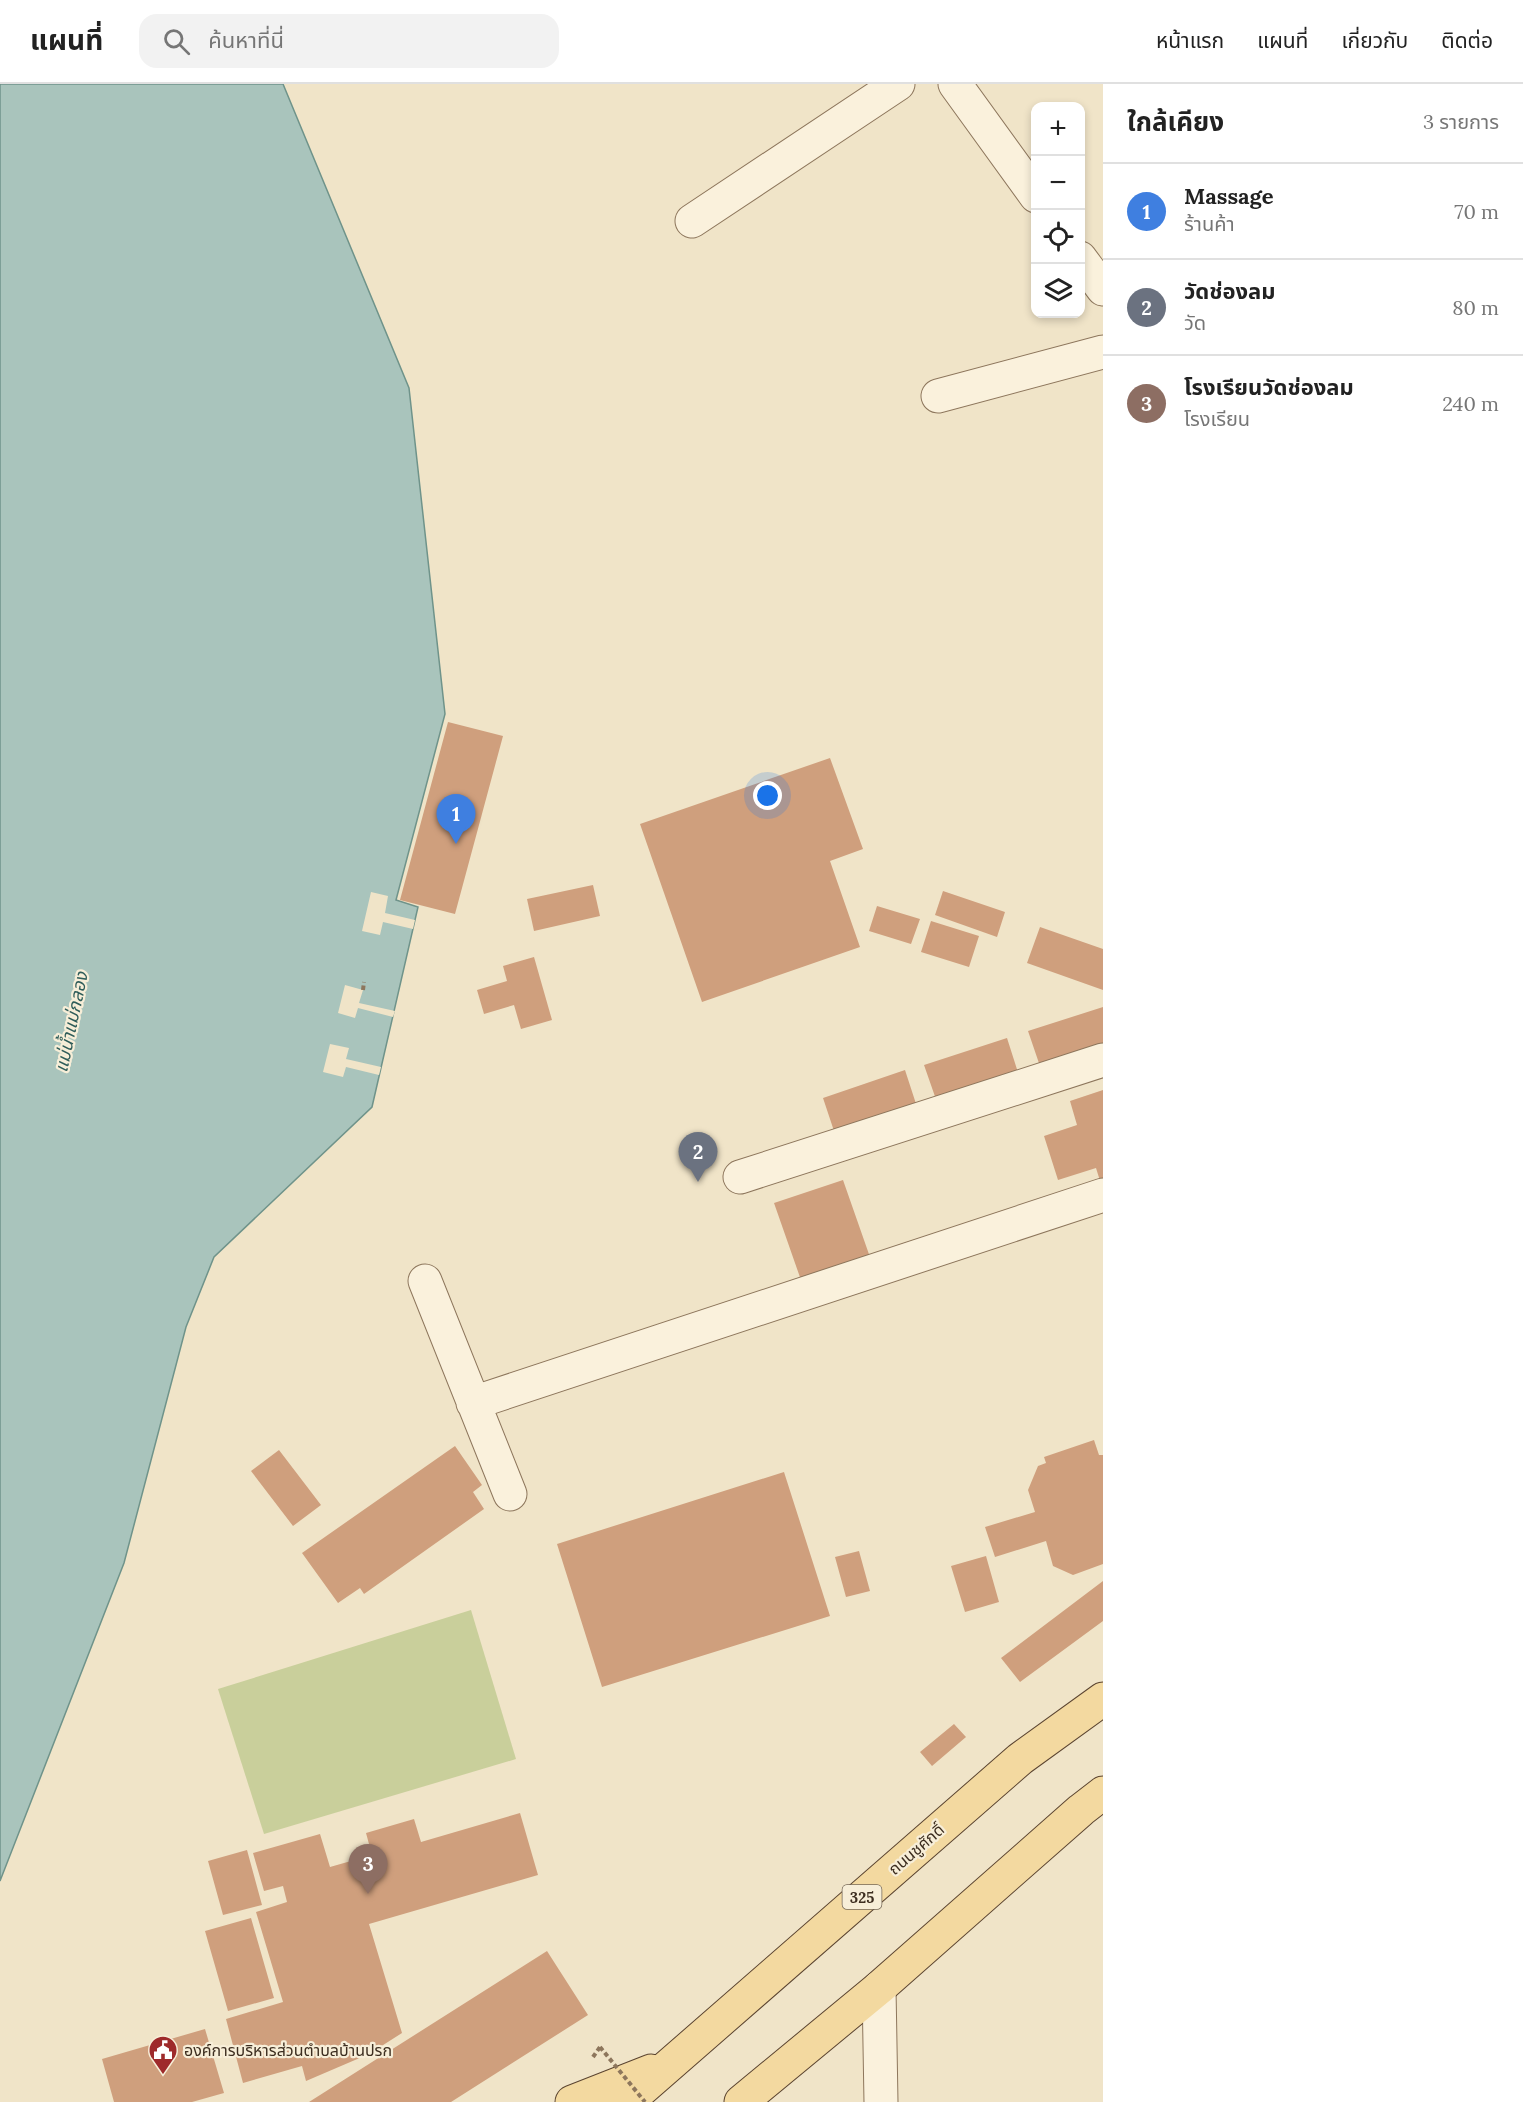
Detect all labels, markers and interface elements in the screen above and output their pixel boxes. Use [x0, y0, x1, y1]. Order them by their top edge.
search box [139, 14, 559, 68]
text: แผนที่ [30, 22, 103, 58]
icon: search [160, 25, 193, 58]
text: ค้นหาที่นี่ [208, 26, 284, 54]
text: หน้าแรก [1156, 27, 1224, 54]
text: แผนที่ [1257, 27, 1308, 54]
text: เกี่ยวกับ [1341, 27, 1408, 54]
text: ติดต่อ [1441, 27, 1493, 54]
map controls [1031, 102, 1085, 318]
button: + [1031, 102, 1085, 156]
text: ใกล้เคียง [1127, 105, 1224, 138]
text: 3 รายการ [1423, 109, 1499, 134]
button: − [1031, 156, 1085, 210]
text: Massage [1184, 182, 1274, 210]
text: 1 [1142, 199, 1151, 224]
text: 70 m [1454, 199, 1499, 224]
button: locate [1031, 210, 1085, 264]
text: ร้านค้า [1184, 211, 1235, 236]
button: layers [1031, 264, 1085, 318]
text: วัดช่องลม [1184, 277, 1275, 305]
text: 2 [1141, 295, 1152, 320]
text: 80 m [1452, 295, 1499, 320]
text: วัด [1184, 310, 1206, 335]
text: โรงเรียนวัดช่องลม [1184, 373, 1354, 401]
text: 3 [1141, 391, 1152, 416]
text: 240 m [1442, 391, 1499, 416]
text: โรงเรียน [1184, 406, 1250, 431]
your location [753, 781, 782, 810]
pin: 1 [436, 794, 476, 844]
water label: แม่น้ำแม่กลอง [48, 968, 93, 1074]
pin: 2 [678, 1132, 718, 1182]
street label: ถนนชูศักดิ์ [884, 1819, 948, 1879]
pin: 3 [348, 1844, 388, 1894]
road number: 325 [842, 1885, 882, 1909]
public building icon: องค์การบริหารส่วนตำบลบ้านปรก [147, 2034, 179, 2076]
place label: องค์การบริหารส่วนตำบลบ้านปรก [184, 2040, 392, 2060]

